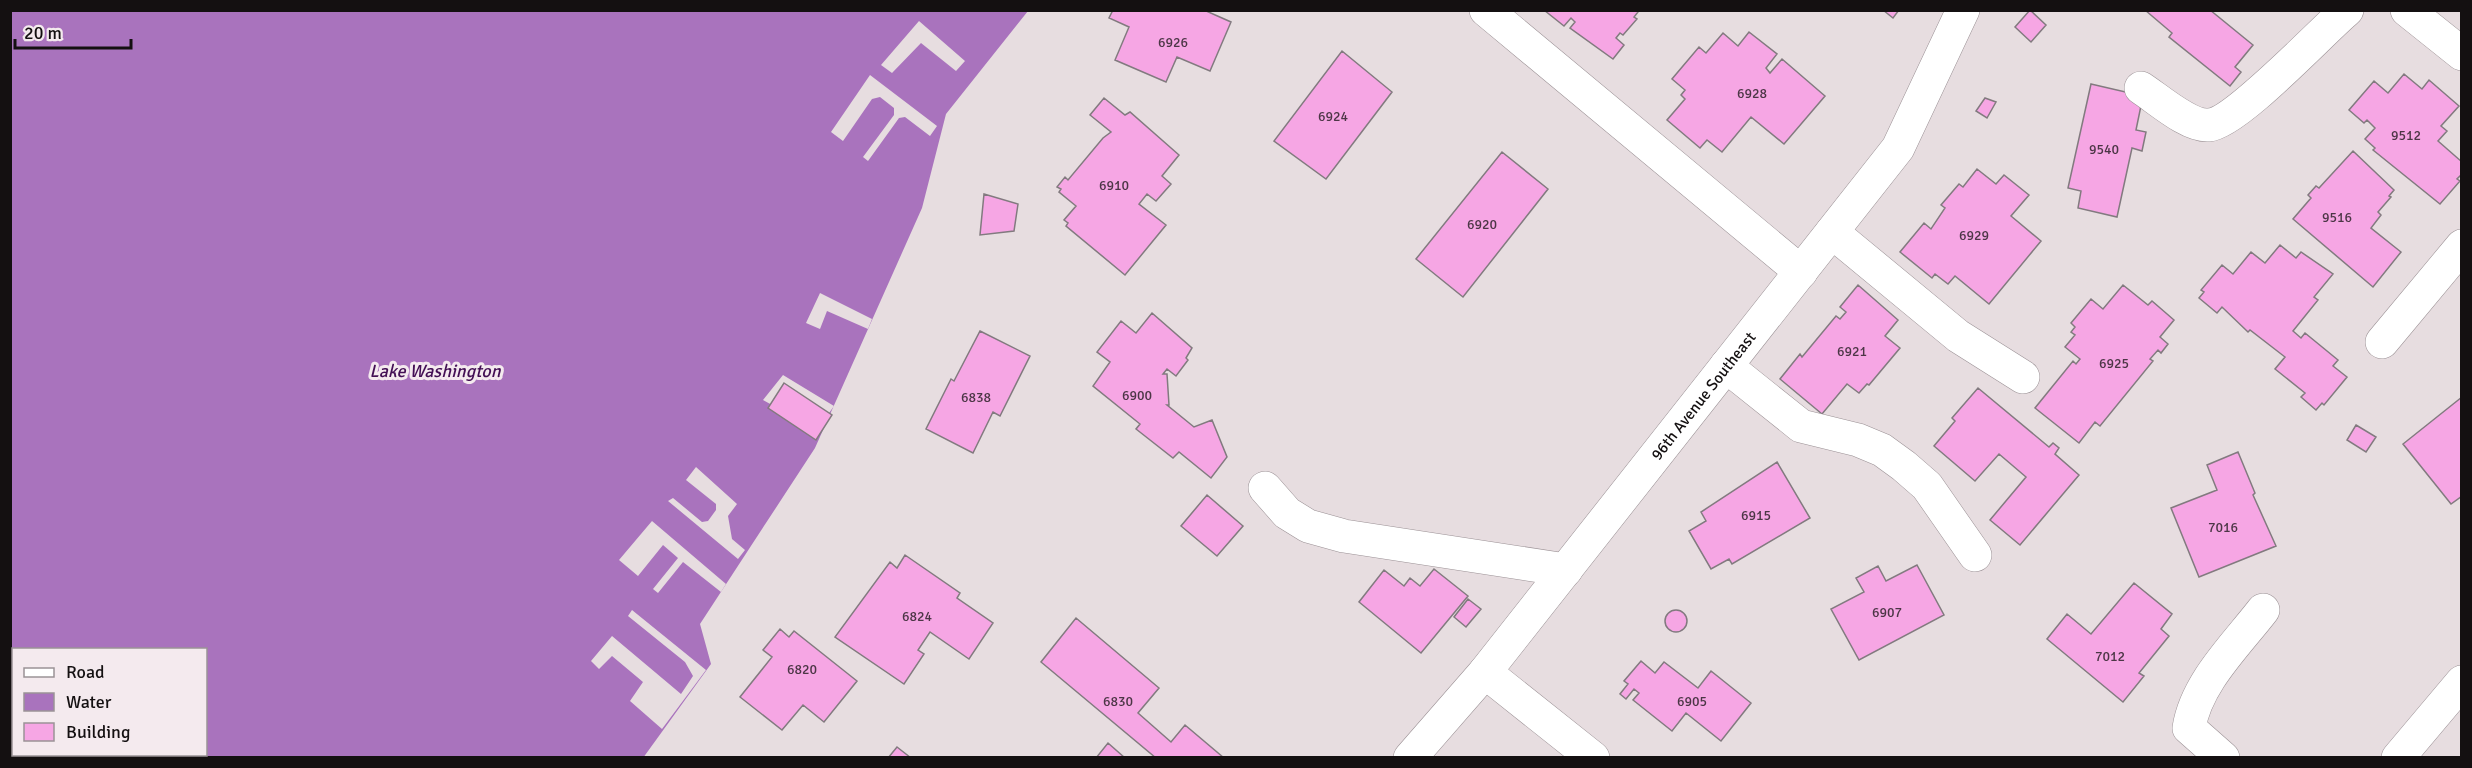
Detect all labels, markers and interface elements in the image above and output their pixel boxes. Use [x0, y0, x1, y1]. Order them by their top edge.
scale bar [15, 12, 130, 50]
text: 20 m [24, 22, 62, 44]
house number: 6926 [1158, 34, 1188, 51]
house number: 6928 [1737, 85, 1767, 102]
house number: 6924 [1318, 108, 1349, 125]
house number: 9512 [2391, 127, 2421, 144]
house number: 9540 [2089, 141, 2119, 158]
house number: 6910 [1099, 177, 1129, 194]
house number: 9516 [2322, 209, 2352, 226]
house number: 6920 [1467, 216, 1497, 233]
house number: 6929 [1959, 227, 1989, 244]
street label: 96th Avenue Southeast [1647, 328, 1761, 464]
house number: 6921 [1837, 343, 1867, 360]
house number: 6925 [2099, 355, 2129, 372]
water label: Lake Washington [370, 360, 502, 382]
house number: 6900 [1122, 387, 1152, 404]
house number: 6838 [961, 389, 991, 406]
house number: 6915 [1741, 507, 1771, 524]
house number: 7016 [2208, 519, 2238, 536]
house number: 6907 [1872, 604, 1902, 621]
house number: 6824 [902, 608, 933, 625]
legend [12, 648, 207, 756]
house number: 7012 [2095, 648, 2125, 665]
text: Road [66, 661, 105, 683]
house number: 6820 [787, 661, 817, 678]
text: Water [66, 691, 112, 713]
house number: 6830 [1103, 693, 1133, 710]
house number: 6905 [1677, 693, 1707, 710]
text: Building [66, 721, 130, 743]

